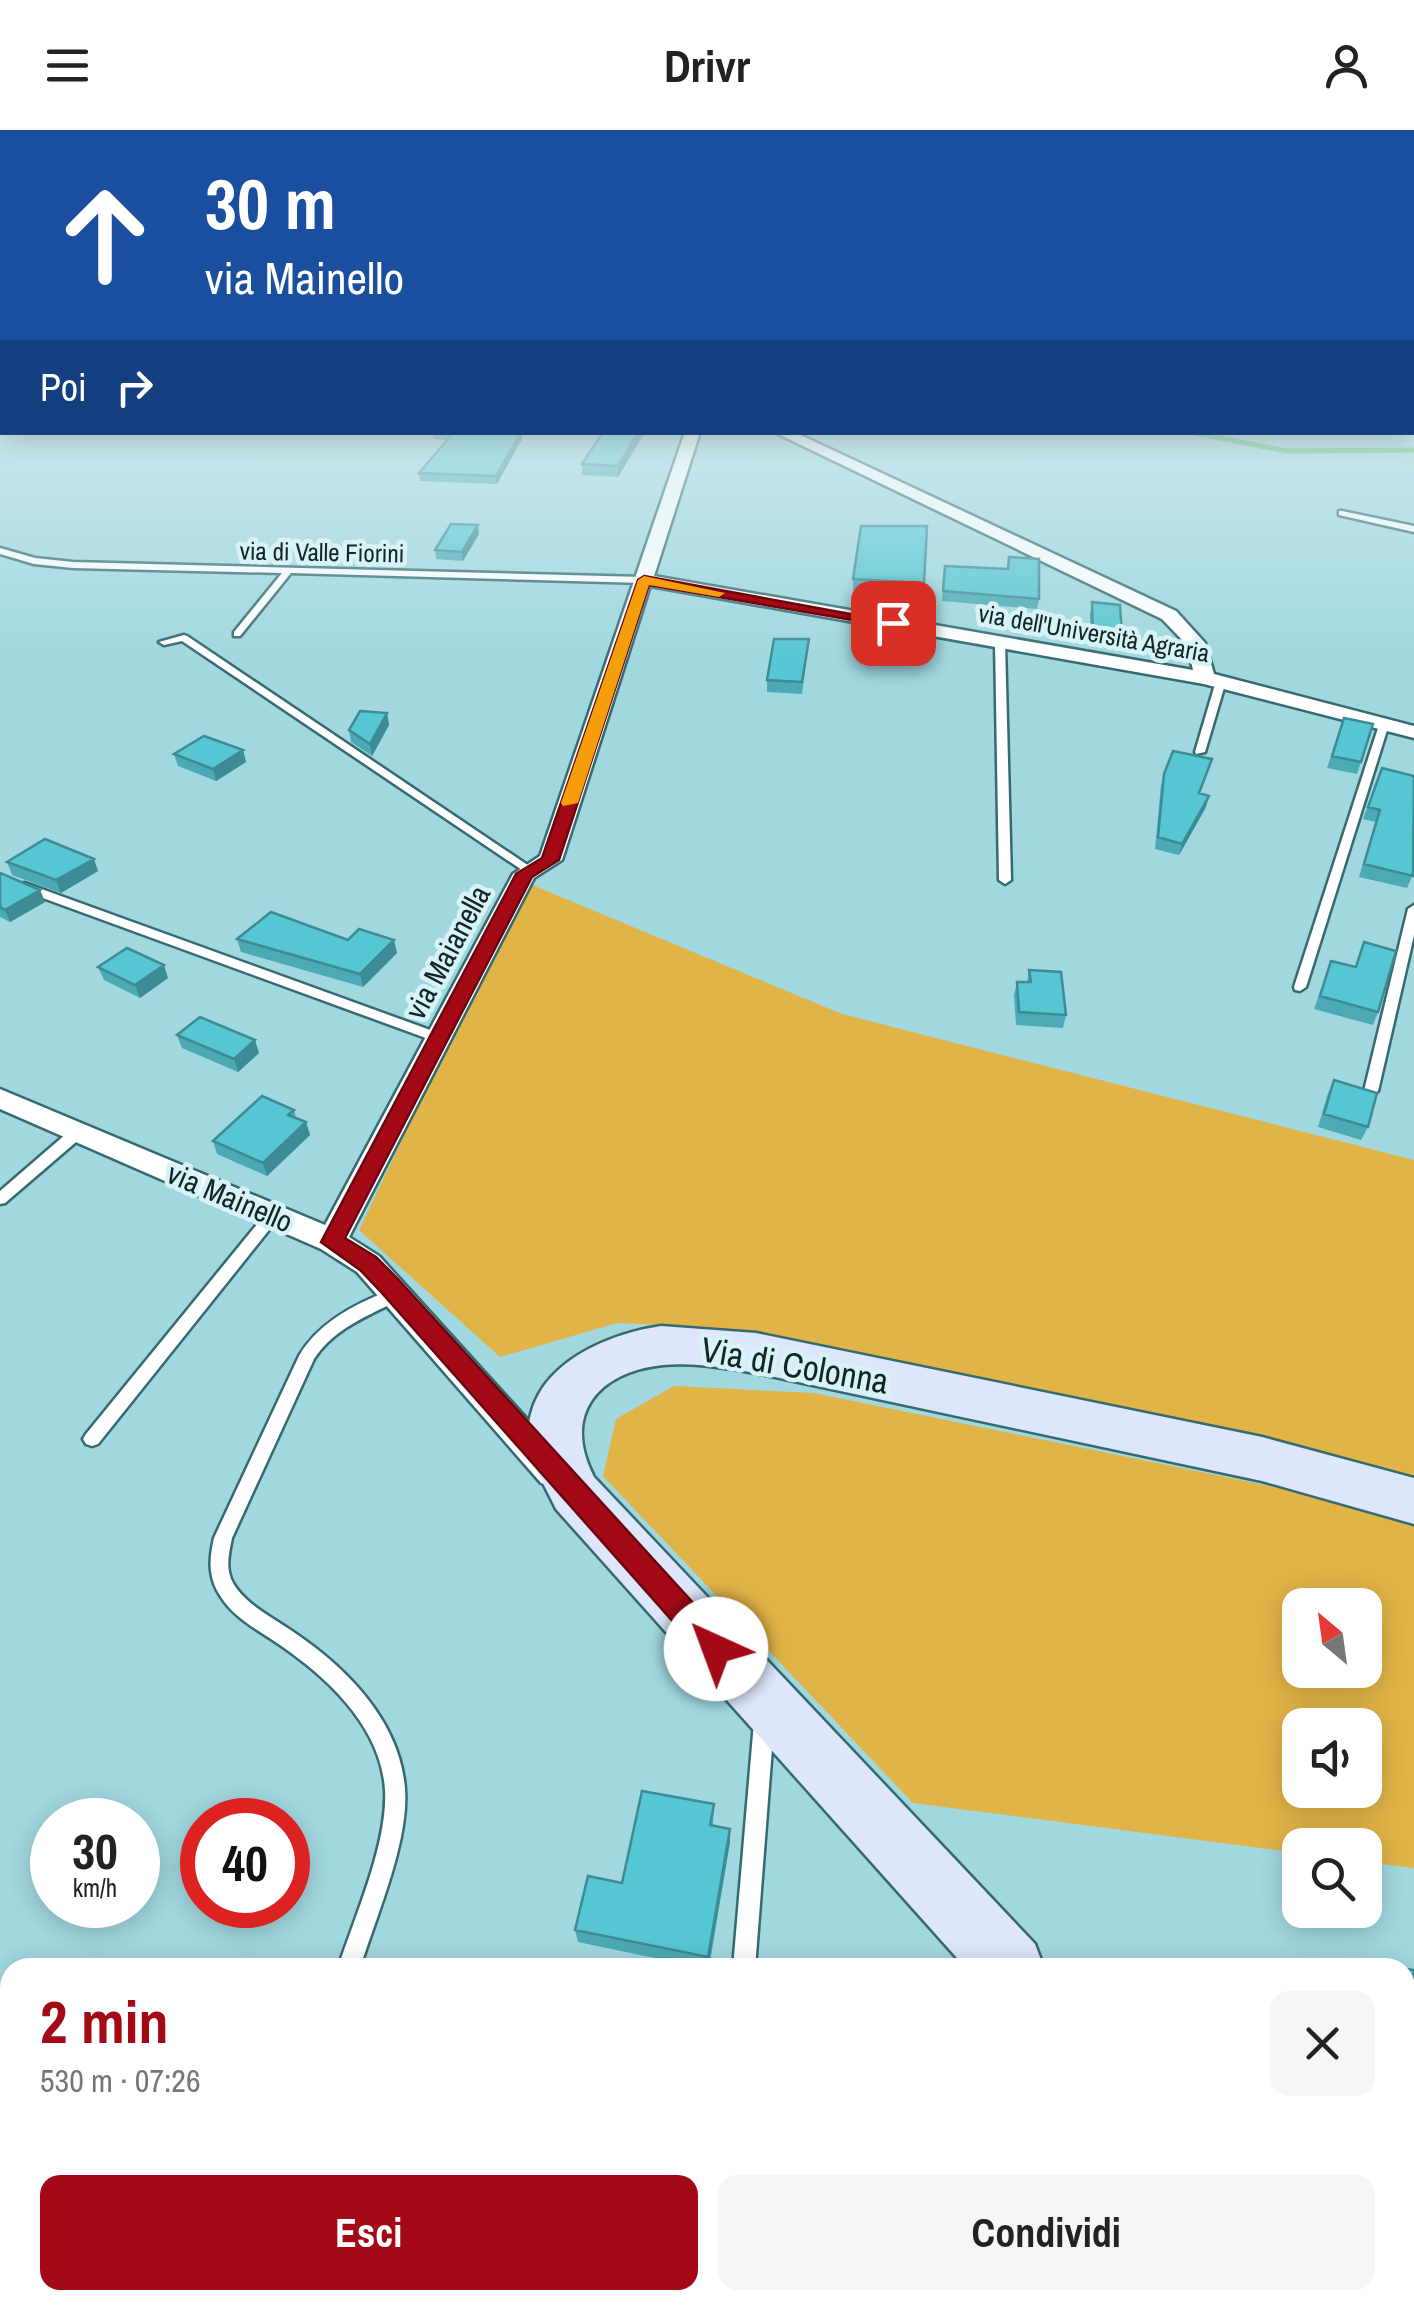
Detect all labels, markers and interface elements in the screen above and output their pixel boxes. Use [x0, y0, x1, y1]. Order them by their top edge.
text: Drivr [664, 35, 750, 96]
icon: menu [40, 38, 95, 93]
icon: person [1319, 38, 1374, 93]
text: 30 m [205, 157, 336, 251]
icon: ahead [40, 170, 170, 300]
text: via Mainello [205, 247, 404, 308]
icon: right [107, 360, 162, 415]
text: Poi [40, 362, 87, 413]
street label: via di Valle Fiorini [239, 534, 405, 570]
pin [851, 581, 936, 666]
icon: arrive [866, 596, 921, 651]
street label: via dell'Università Agraria [976, 596, 1213, 670]
street label: via Maianella [395, 878, 499, 1026]
street label: via Mainello [161, 1153, 299, 1241]
street label: Via di Colonna [698, 1325, 892, 1405]
north arrow [1282, 1588, 1382, 1688]
map controls [1282, 1588, 1382, 1928]
position arrow [664, 1597, 768, 1701]
button: sound [1282, 1708, 1382, 1808]
speed limit sign: 40 [180, 1798, 310, 1928]
text: 30 [72, 1817, 118, 1885]
button: search [1282, 1828, 1382, 1928]
text: km/h [73, 1871, 117, 1905]
text: 2 min [40, 1981, 169, 2062]
button: close [1270, 1991, 1375, 2096]
text: 530 m · 07:26 [40, 2059, 200, 2102]
button: Esci [40, 2175, 698, 2290]
button: Condividi [718, 2175, 1375, 2290]

